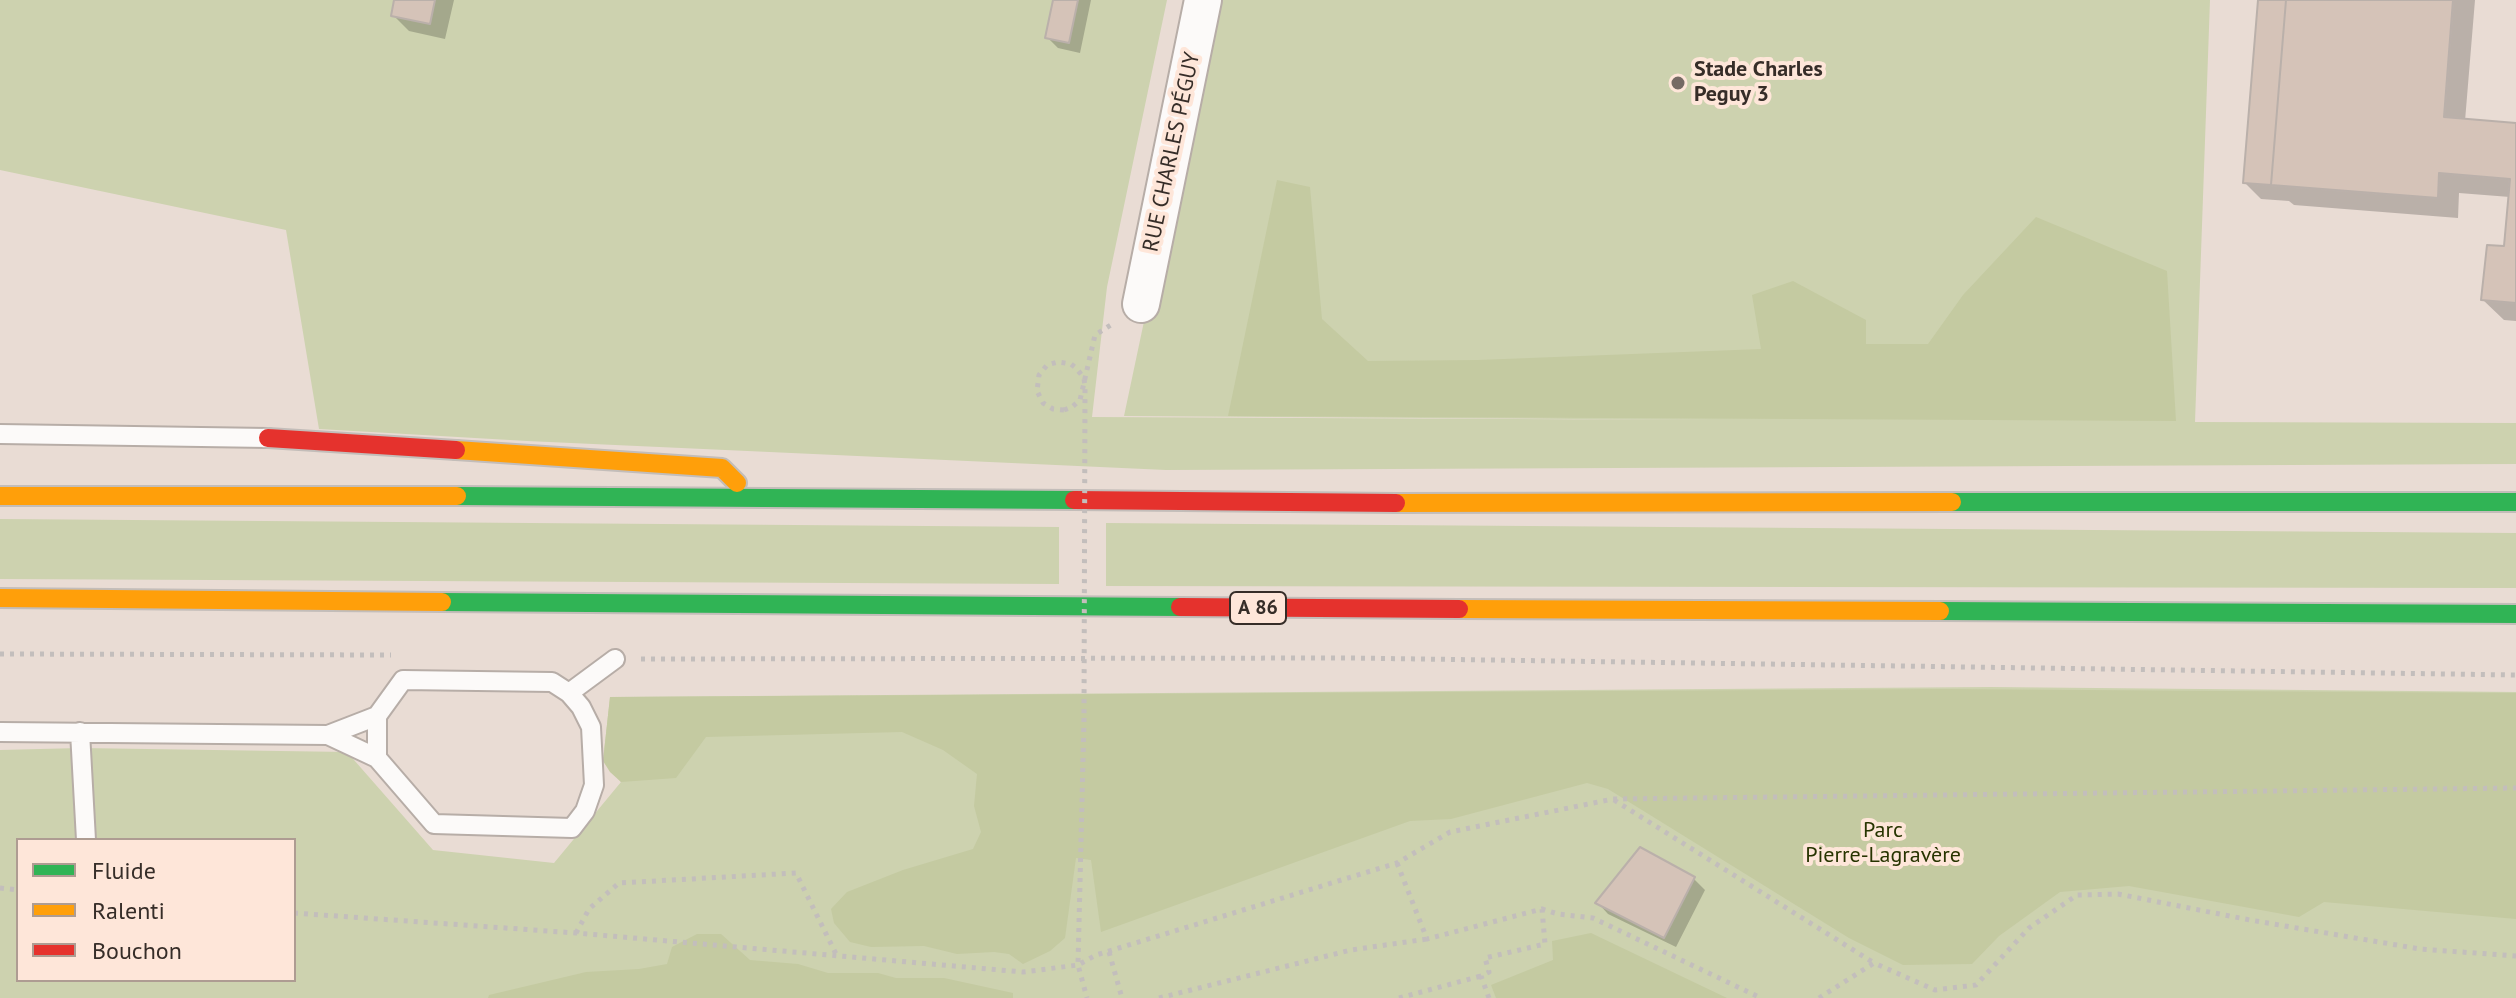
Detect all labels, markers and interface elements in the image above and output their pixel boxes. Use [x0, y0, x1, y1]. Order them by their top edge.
street label: RUE CHARLES PÉGUY [1138, 50, 1206, 254]
place label: Stade Charles Peguy 3 [1694, 57, 1823, 108]
marker: Stade Charles Peguy 3 [1669, 74, 1687, 92]
road number: A 86 [1230, 592, 1286, 624]
park label: Parc Pierre-Lagravère [1805, 818, 1961, 870]
legend [16, 838, 296, 982]
text: Fluide [92, 855, 156, 886]
text: Ralenti [92, 895, 165, 926]
text: Bouchon [92, 935, 182, 966]

